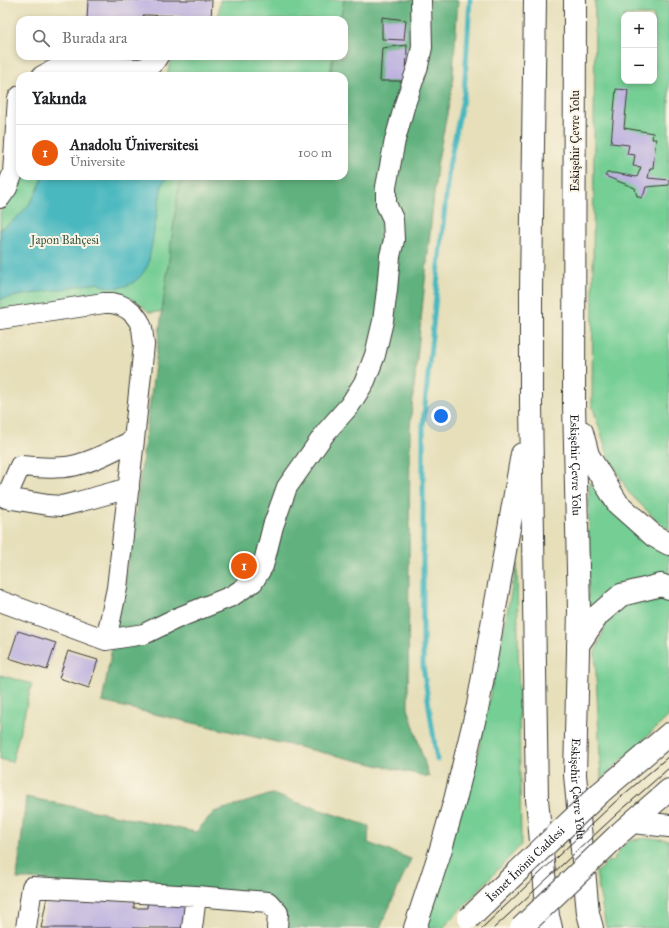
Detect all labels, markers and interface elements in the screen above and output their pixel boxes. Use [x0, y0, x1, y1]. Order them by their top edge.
map controls [621, 12, 657, 84]
button: + [621, 12, 657, 48]
search box [16, 16, 348, 60]
icon: search [30, 27, 52, 49]
text: Burada ara [62, 29, 127, 47]
button: − [621, 48, 657, 84]
text: Yakında [32, 88, 86, 109]
street label: Eskişehir Çevre Yolu [568, 90, 582, 192]
text: Anadolu Üniversitesi [70, 136, 198, 154]
text: 1 [42, 145, 48, 161]
text: 100 m [298, 145, 332, 161]
text: Üniversite [70, 154, 125, 170]
park label: Japon Bahçesi [29, 233, 100, 248]
your location [431, 406, 451, 426]
street label: Eskişehir Çevre Yolu [567, 414, 584, 517]
pin: 1 [231, 551, 257, 581]
street label: Eskişehir Çevre Yolu [568, 738, 588, 841]
street label: İsmet İnönü Caddesi [483, 823, 568, 905]

